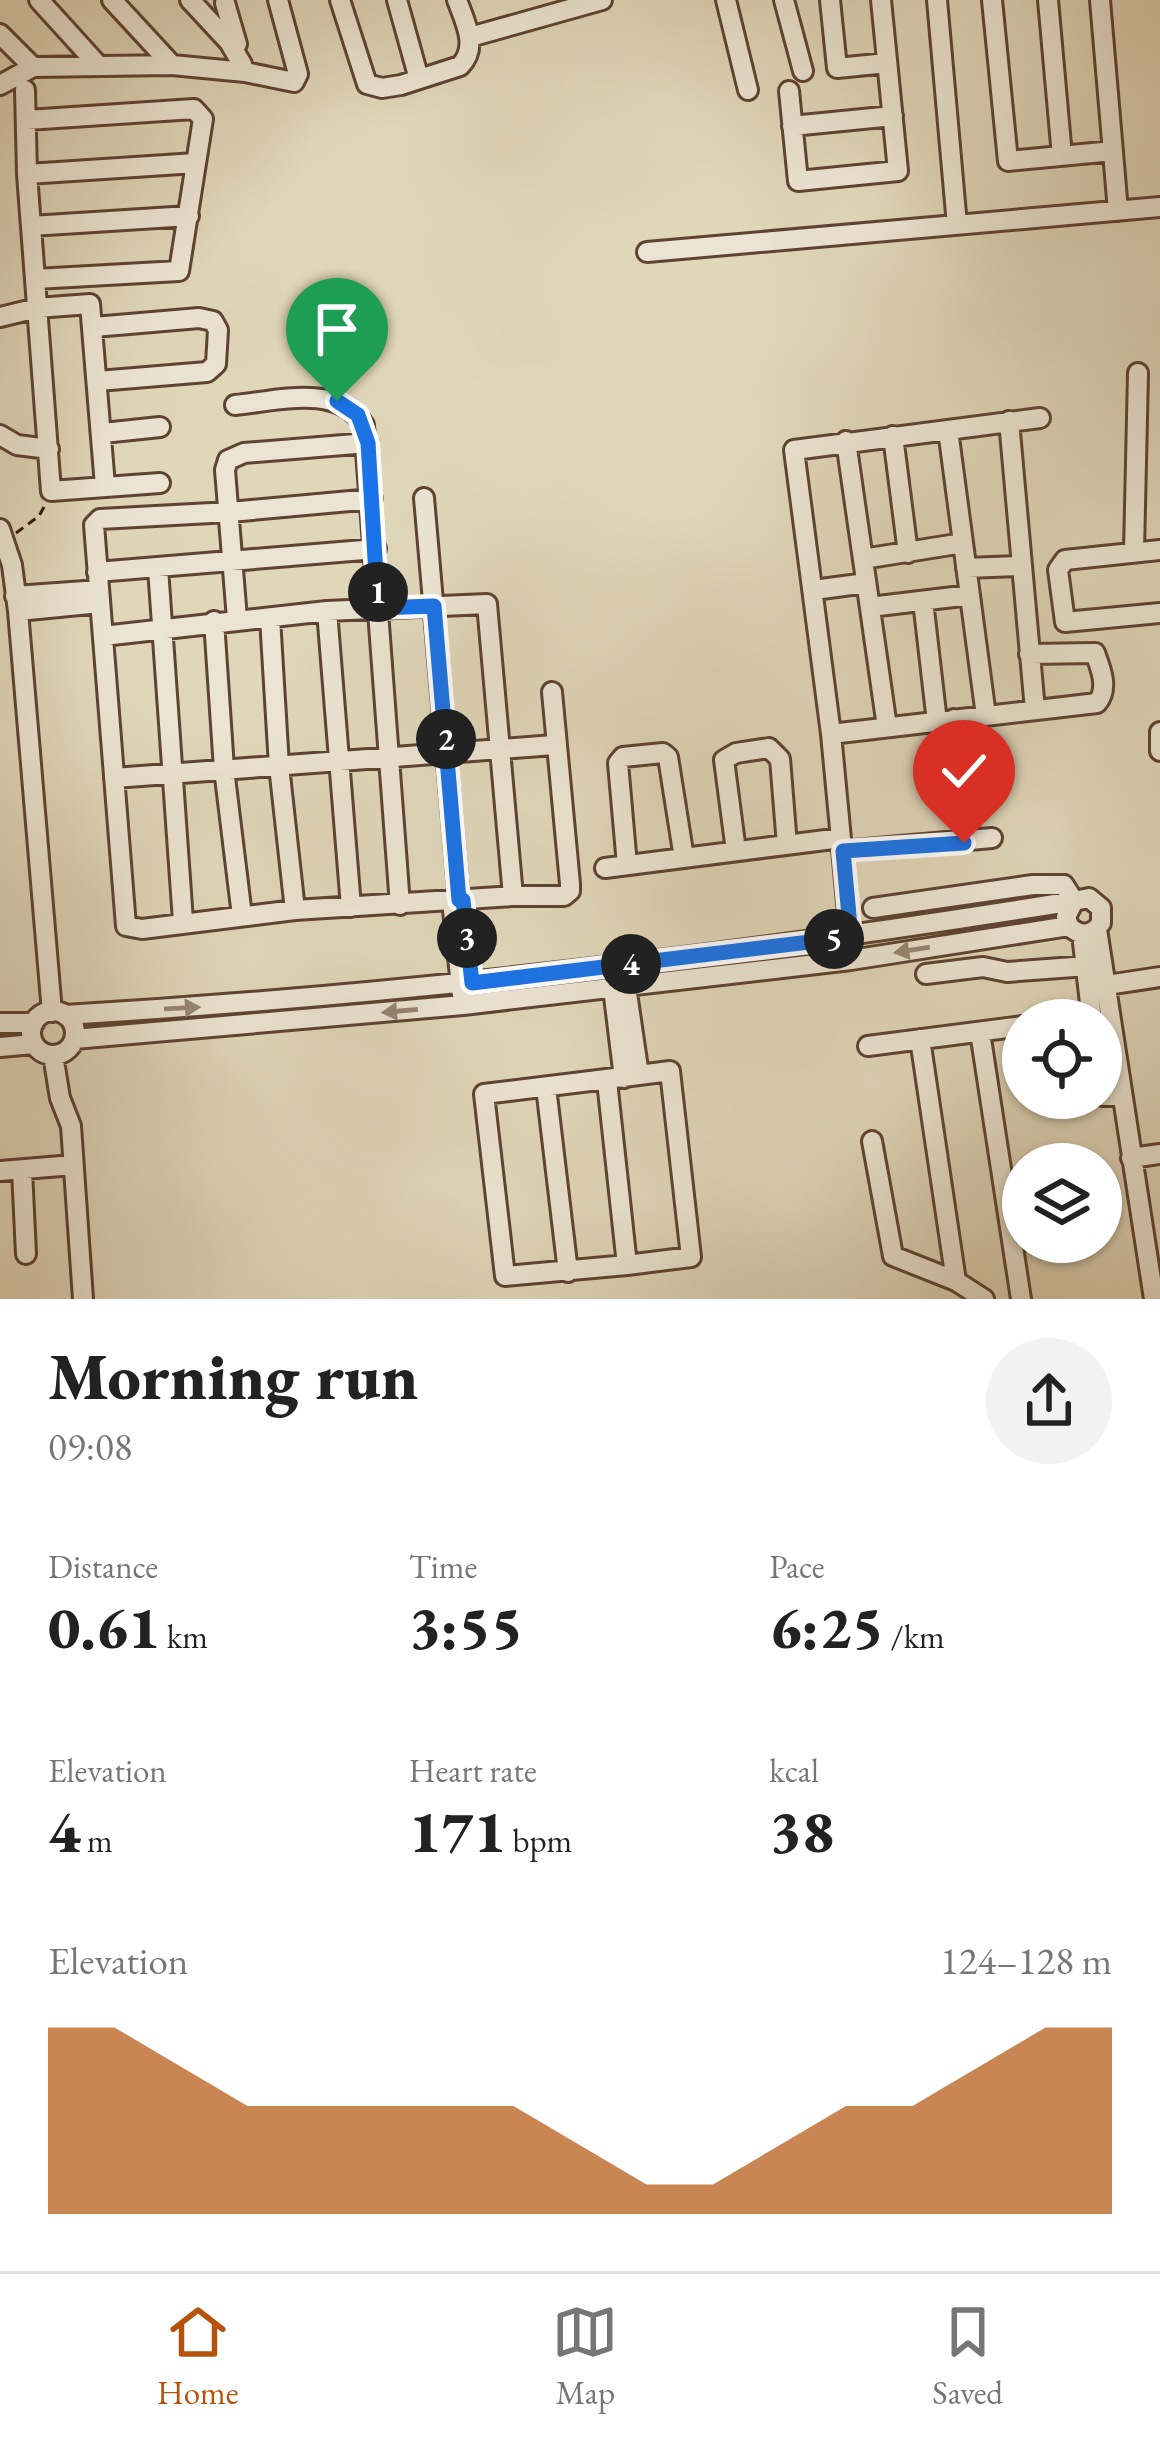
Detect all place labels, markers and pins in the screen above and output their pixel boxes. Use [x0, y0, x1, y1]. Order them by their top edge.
pin [286, 278, 388, 401]
pin: 1 [348, 562, 408, 622]
pin: 2 [416, 709, 476, 769]
pin [913, 720, 1015, 843]
pin: 3 [437, 908, 497, 968]
pin: 5 [804, 909, 864, 969]
pin: 4 [601, 934, 661, 994]

